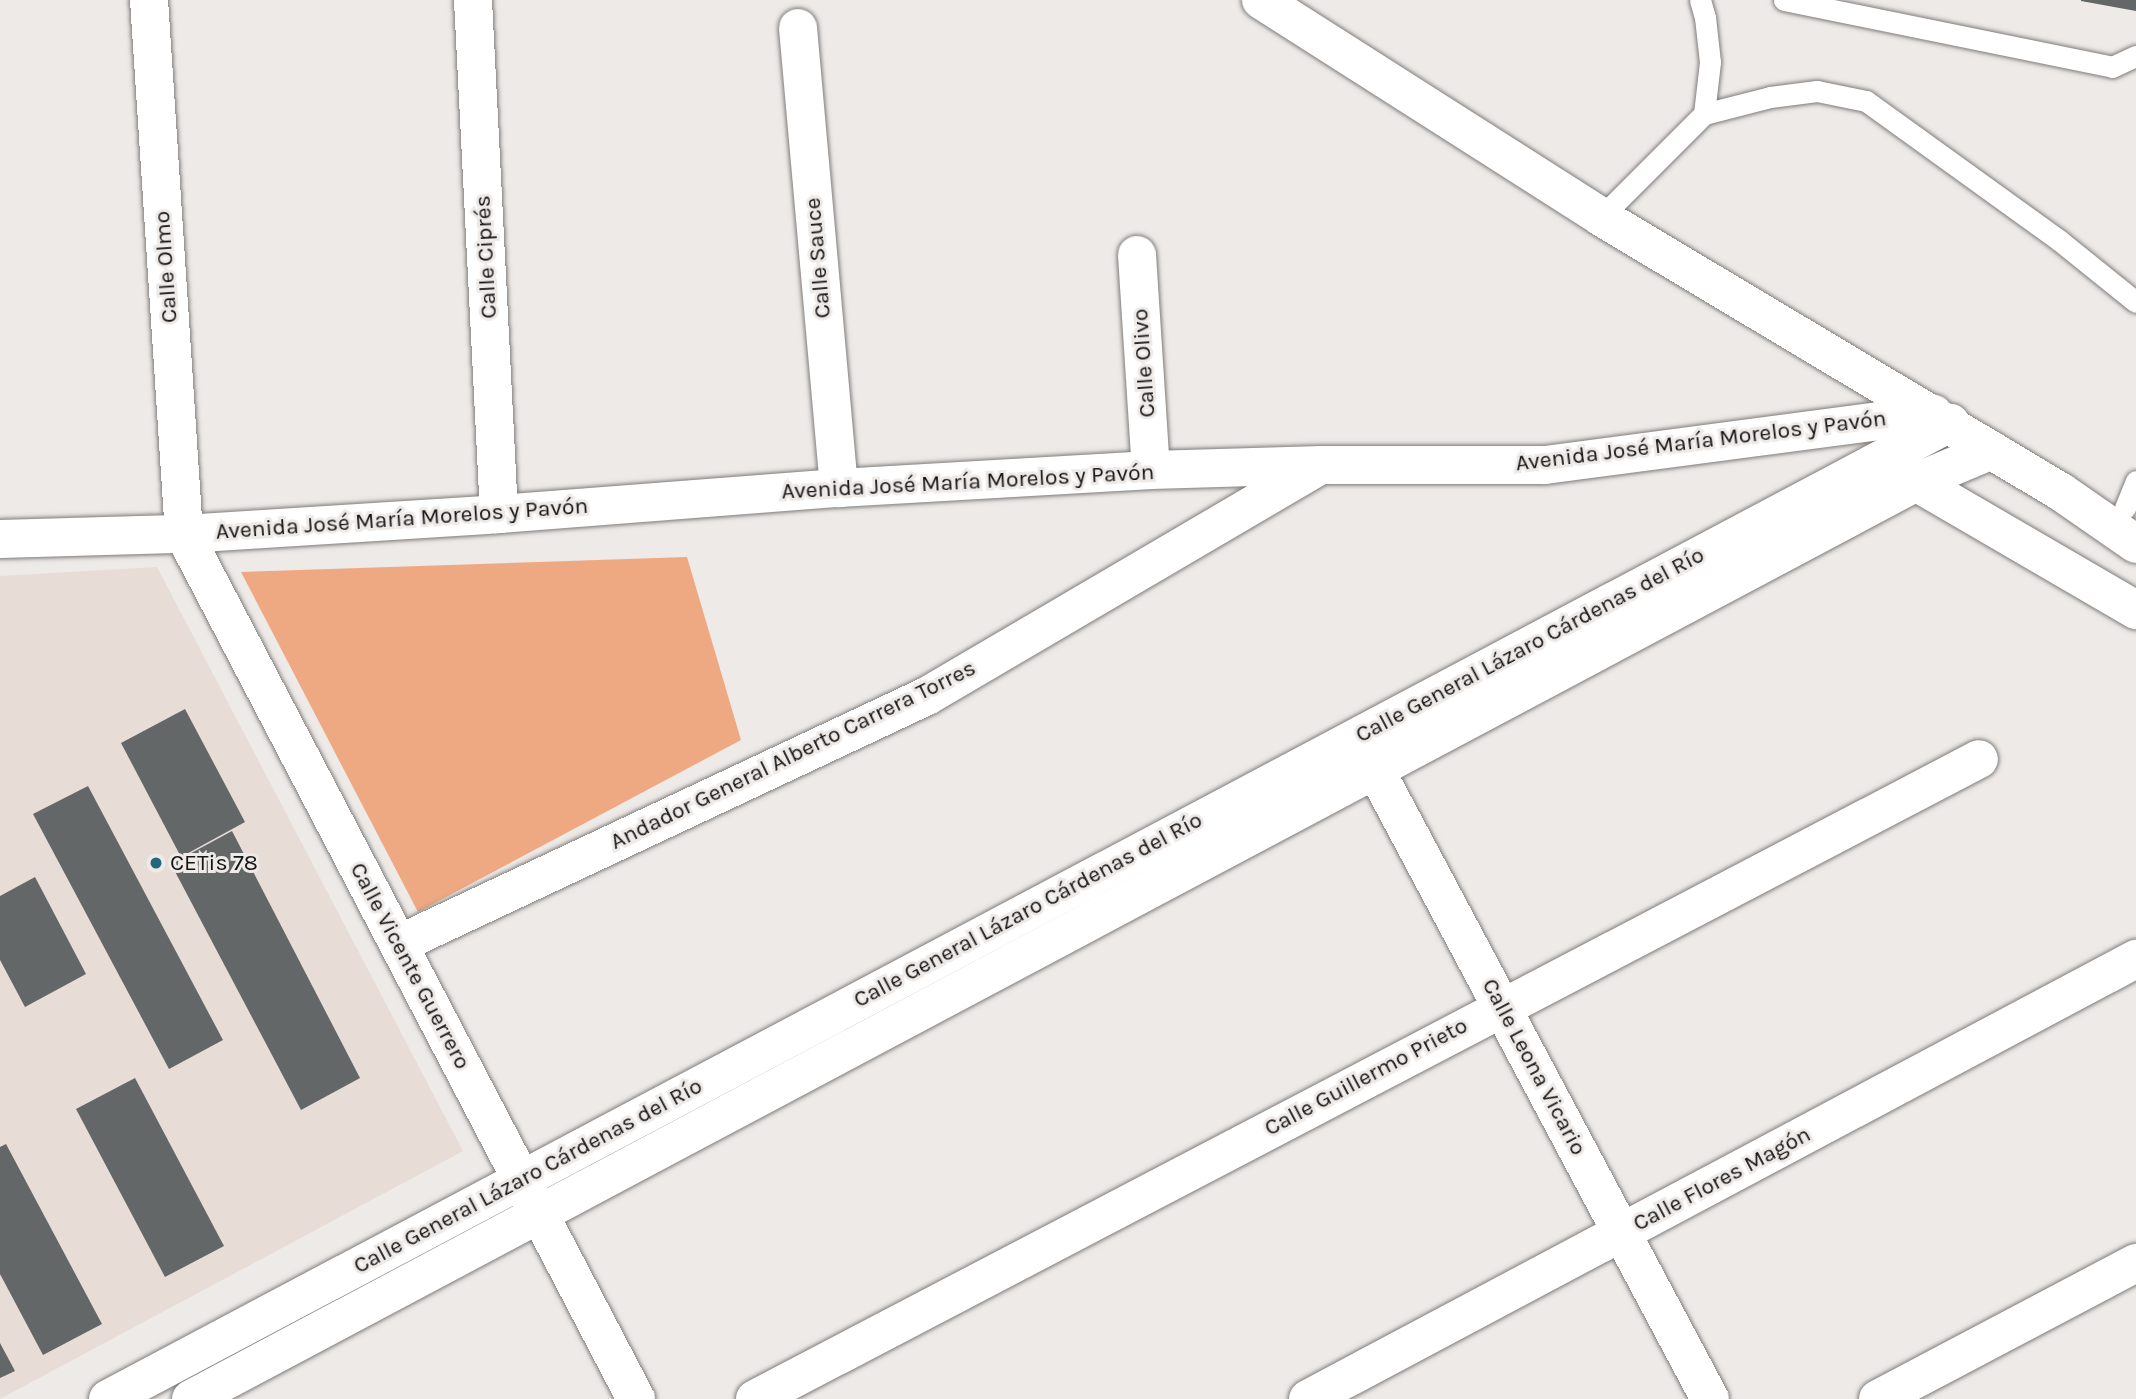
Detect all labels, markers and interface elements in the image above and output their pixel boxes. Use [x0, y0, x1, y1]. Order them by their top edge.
street label: Calle Ciprés [469, 195, 503, 319]
street label: Calle Sauce [799, 196, 837, 320]
street label: Calle Olmo [148, 210, 184, 324]
street label: Calle Olivo [1126, 308, 1162, 418]
street label: Avenida José María Morelos y Pavón [1514, 405, 1888, 477]
street label: Avenida José María Morelos y Pavón [781, 458, 1155, 506]
street label: Avenida José María Morelos y Pavón [215, 492, 589, 546]
street label: Calle General Lázaro Cárdenas del Río [1351, 541, 1709, 749]
street label: Andador General Alberto Carrera Torres [606, 654, 980, 856]
street label: Calle General Lázaro Cárdenas del Río [849, 806, 1207, 1014]
place label: CETis 78 [170, 849, 258, 877]
marker: CETis 78 [148, 855, 164, 871]
street label: Calle Vicente Guerrero [344, 858, 476, 1074]
street label: Calle Leona Vicario [1476, 974, 1592, 1160]
street label: Calle Guillermo Prieto [1260, 1012, 1472, 1142]
street label: Calle General Lázaro Cárdenas del Río [349, 1072, 707, 1280]
street label: Calle Flores Magón [1628, 1121, 1816, 1237]

